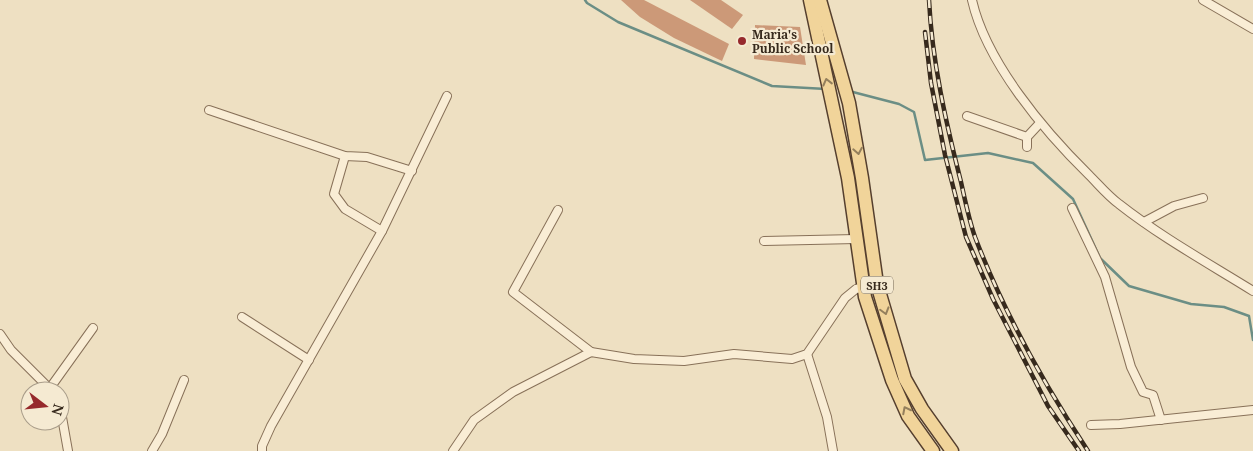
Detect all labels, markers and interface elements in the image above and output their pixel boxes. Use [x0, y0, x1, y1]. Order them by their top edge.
place label: Maria's Public School [752, 26, 834, 57]
marker: Maria's Public School [736, 35, 748, 47]
one-way arrow [822, 78, 833, 87]
one-way arrow [852, 146, 862, 155]
road number: SH3 [861, 276, 893, 294]
one-way arrow [879, 306, 889, 314]
north arrow [20, 381, 70, 431]
text: N [47, 402, 69, 418]
one-way arrow [902, 407, 912, 416]

